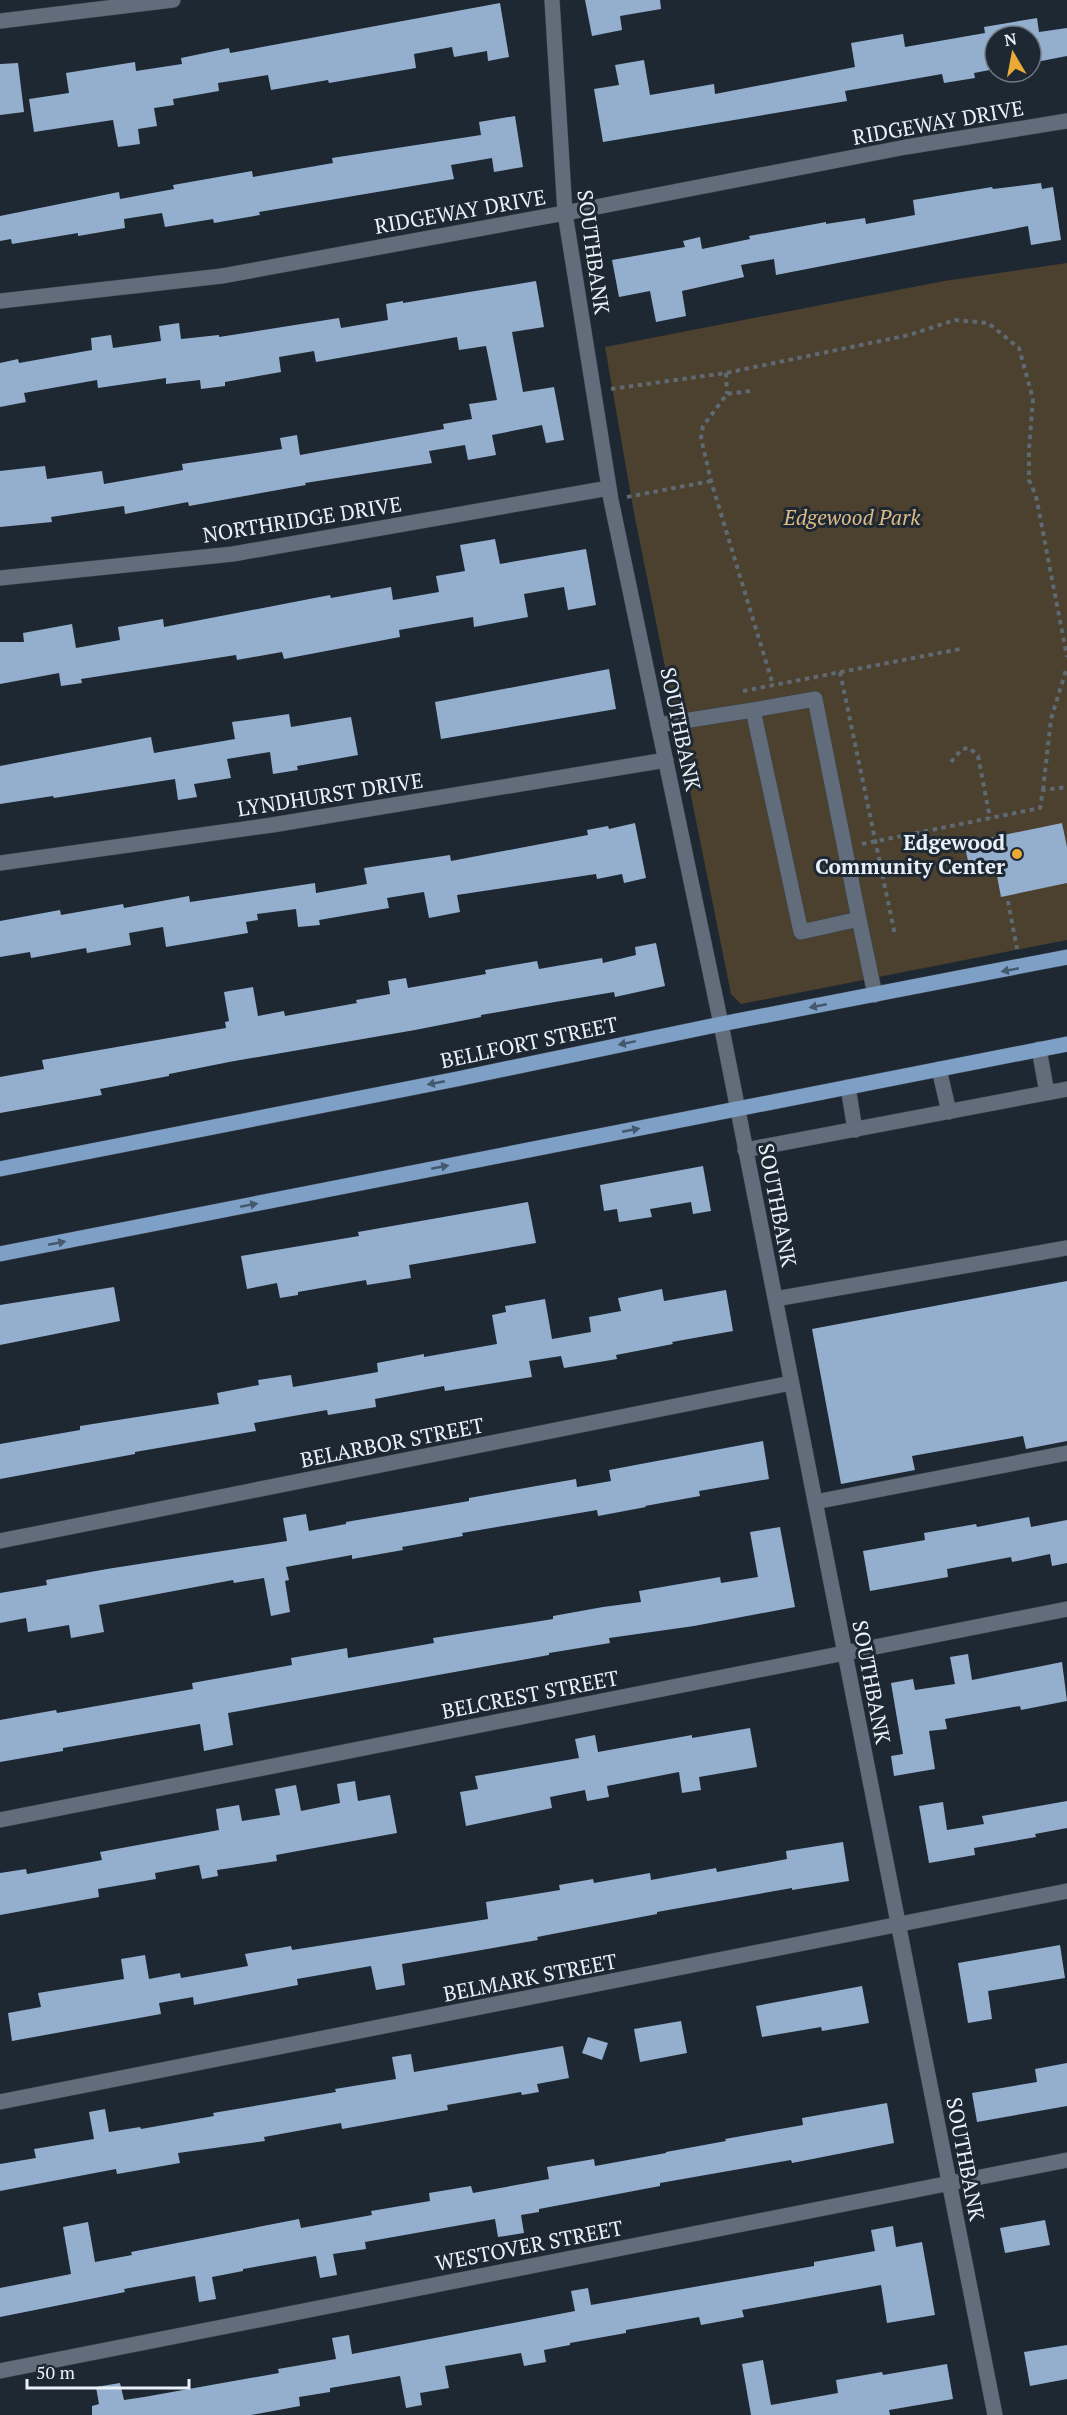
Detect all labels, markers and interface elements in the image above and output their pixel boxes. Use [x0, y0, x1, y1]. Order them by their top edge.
north arrow [983, 24, 1043, 84]
text: N [1003, 27, 1018, 51]
street label: RIDGEWAY DRIVE [850, 93, 1026, 151]
street label: RIDGEWAY DRIVE [372, 182, 548, 240]
street label: SOUTHBANK [571, 188, 617, 316]
street label: NORTHRIDGE DRIVE [200, 489, 404, 549]
park label: Edgewood Park [783, 503, 921, 531]
street label: SOUTHBANK [654, 665, 708, 794]
street label: LYNDHURST DRIVE [235, 765, 425, 823]
place label: Edgewood Community Center [815, 828, 1005, 880]
marker: Edgewood Community Center [1010, 847, 1024, 861]
one-way arrow [1000, 965, 1019, 974]
one-way arrow [808, 1001, 827, 1010]
street label: BELLFORT STREET [438, 1010, 620, 1074]
one-way arrow [617, 1039, 636, 1048]
one-way arrow [426, 1079, 445, 1088]
one-way arrow [622, 1125, 641, 1134]
street label: SOUTHBANK [752, 1141, 804, 1270]
one-way arrow [431, 1162, 449, 1172]
one-way arrow [239, 1200, 258, 1209]
one-way arrow [48, 1238, 67, 1247]
street label: BELARBOR STREET [298, 1410, 486, 1474]
street label: SOUTHBANK [846, 1618, 898, 1747]
street label: BELCREST STREET [439, 1663, 621, 1725]
street label: BELMARK STREET [441, 1946, 619, 2008]
street label: SOUTHBANK [940, 2095, 992, 2224]
street label: WESTOVER STREET [433, 2213, 625, 2277]
scale bar [27, 2352, 189, 2390]
text: 50 m [36, 2360, 76, 2384]

